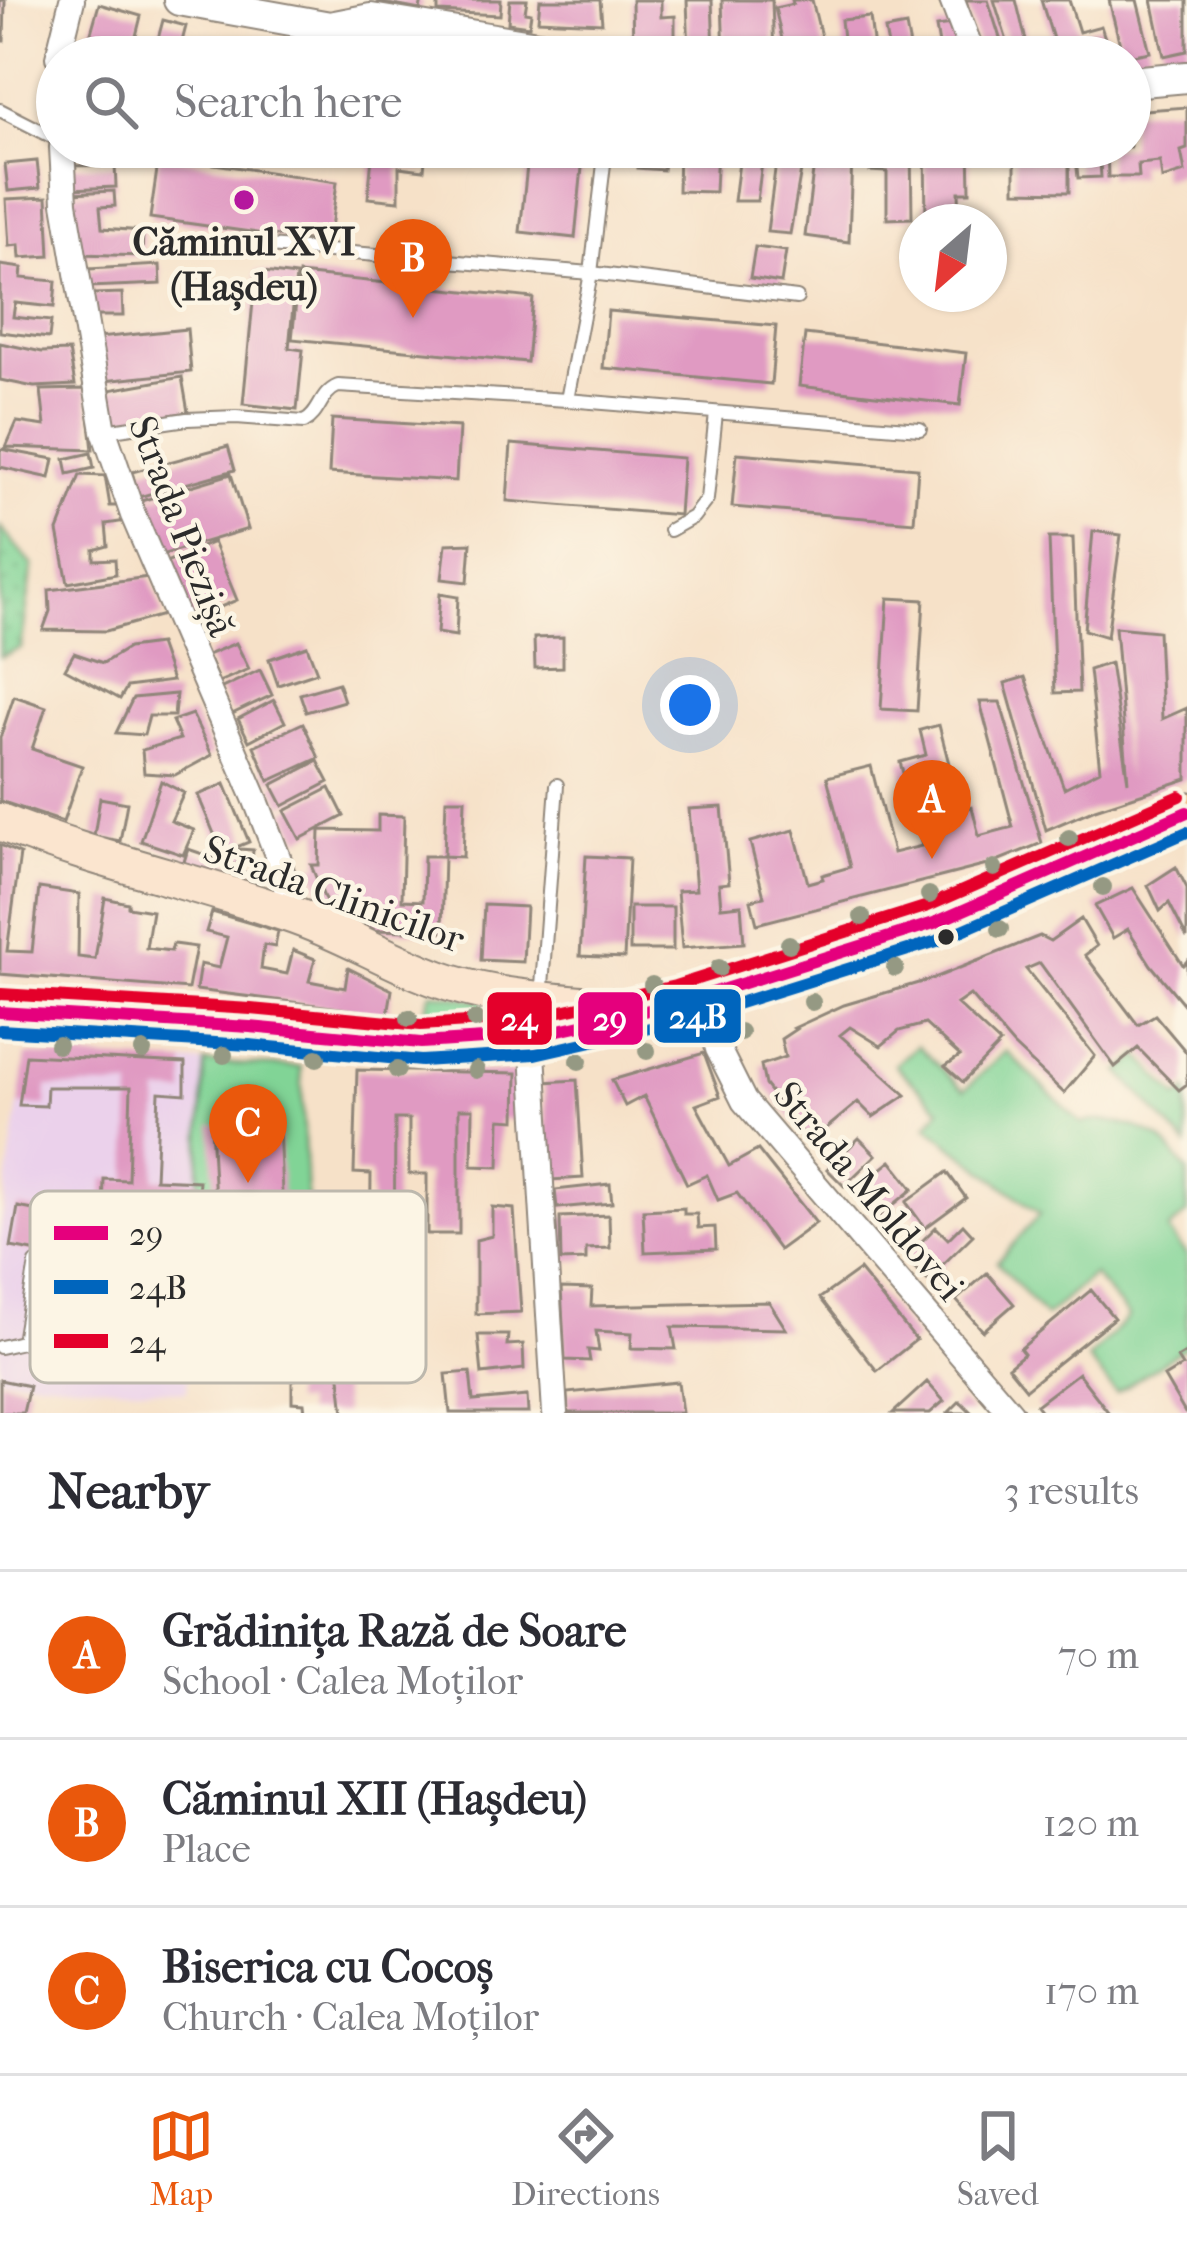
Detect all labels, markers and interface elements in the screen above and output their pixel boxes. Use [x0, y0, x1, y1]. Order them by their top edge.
search box [36, 36, 1151, 168]
icon: search [78, 69, 144, 135]
text: Search here [174, 76, 402, 129]
marker: Căminul XVI (Hașdeu) [231, 187, 257, 213]
north arrow [899, 204, 1007, 312]
place label: Căminul XVI (Hașdeu) [133, 219, 355, 311]
pin: B [374, 219, 452, 318]
street label: Strada Piezișă [119, 410, 245, 643]
your location [660, 675, 720, 735]
pin: A [893, 760, 971, 859]
street label: Strada Clinicilor [197, 826, 471, 963]
unlabelled marker [935, 926, 957, 948]
line badge: 24B [652, 987, 743, 1045]
line badge: 24 [485, 990, 554, 1047]
line badge: 29 [576, 990, 645, 1047]
text: 24B [669, 998, 727, 1038]
text: 24 [501, 1000, 539, 1040]
text: 29 [593, 1000, 627, 1039]
street label: Strada Moldovei [764, 1072, 974, 1310]
pin: C [209, 1084, 287, 1183]
legend [30, 1191, 426, 1383]
text: 29 [129, 1215, 163, 1254]
text: 24B [129, 1269, 187, 1308]
text: 24 [129, 1323, 167, 1362]
text: Nearby [48, 1461, 209, 1521]
text: 3 results [1004, 1468, 1139, 1514]
text: Grădinița Rază de Soare [162, 1605, 626, 1658]
text: A [74, 1632, 100, 1678]
text: 70 m [1058, 1632, 1139, 1678]
text: School · Calea Moților [162, 1658, 523, 1704]
text: Căminul XII (Hașdeu) [162, 1773, 587, 1826]
text: B [74, 1800, 100, 1846]
text: 120 m [1043, 1800, 1139, 1846]
text: Place [162, 1826, 251, 1872]
text: Biserica cu Cocoș [162, 1941, 493, 1994]
text: C [74, 1968, 100, 2014]
text: 170 m [1044, 1968, 1139, 2014]
text: Church · Calea Moților [162, 1994, 539, 2040]
tab: Map [148, 2103, 214, 2214]
tab: Directions [511, 2103, 660, 2214]
tab: Saved [957, 2103, 1039, 2214]

